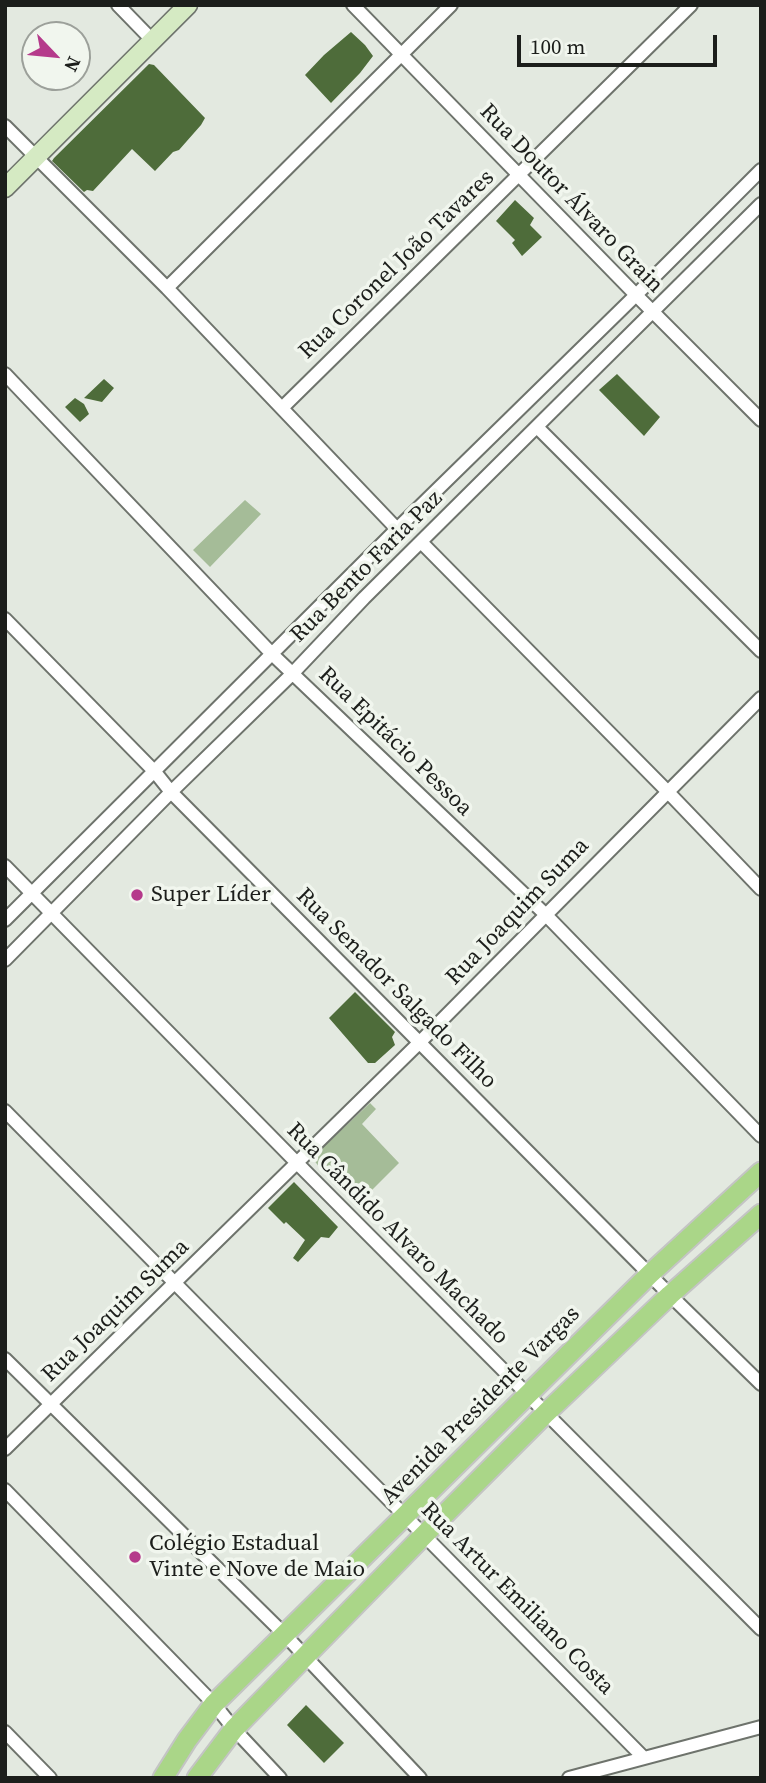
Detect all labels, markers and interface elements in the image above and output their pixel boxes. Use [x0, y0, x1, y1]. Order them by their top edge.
north arrow [21, 21, 91, 91]
scale bar [521, 21, 720, 65]
text: 100 m [530, 32, 585, 61]
text: N [58, 52, 88, 76]
street label: Rua Doutor Álvaro Grain [473, 99, 669, 299]
street label: Rua Coronel João Tavares [294, 164, 500, 366]
street label: Rua Bento Faria Paz [285, 485, 449, 649]
street label: Rua Epitácio Pessoa [312, 661, 478, 823]
street label: Rua Joaquim Suma [441, 833, 595, 991]
place label: Super Líder [151, 881, 271, 909]
street label: Rua Senador Salgado Filho [290, 883, 502, 1095]
marker: Super Líder [129, 887, 145, 903]
street label: Rua Cândido Alvaro Machado [280, 1117, 514, 1351]
street label: Rua Joaquim Suma [37, 1234, 195, 1388]
street label: Avenida Presidente Vargas [376, 1301, 586, 1511]
street label: Rua Artur Emiliano Costa [415, 1497, 619, 1701]
place label: Colégio Estadual Vinte e Nove de Maio [149, 1530, 365, 1584]
marker: Colégio Estadual Vinte e Nove de Maio [127, 1549, 143, 1565]

